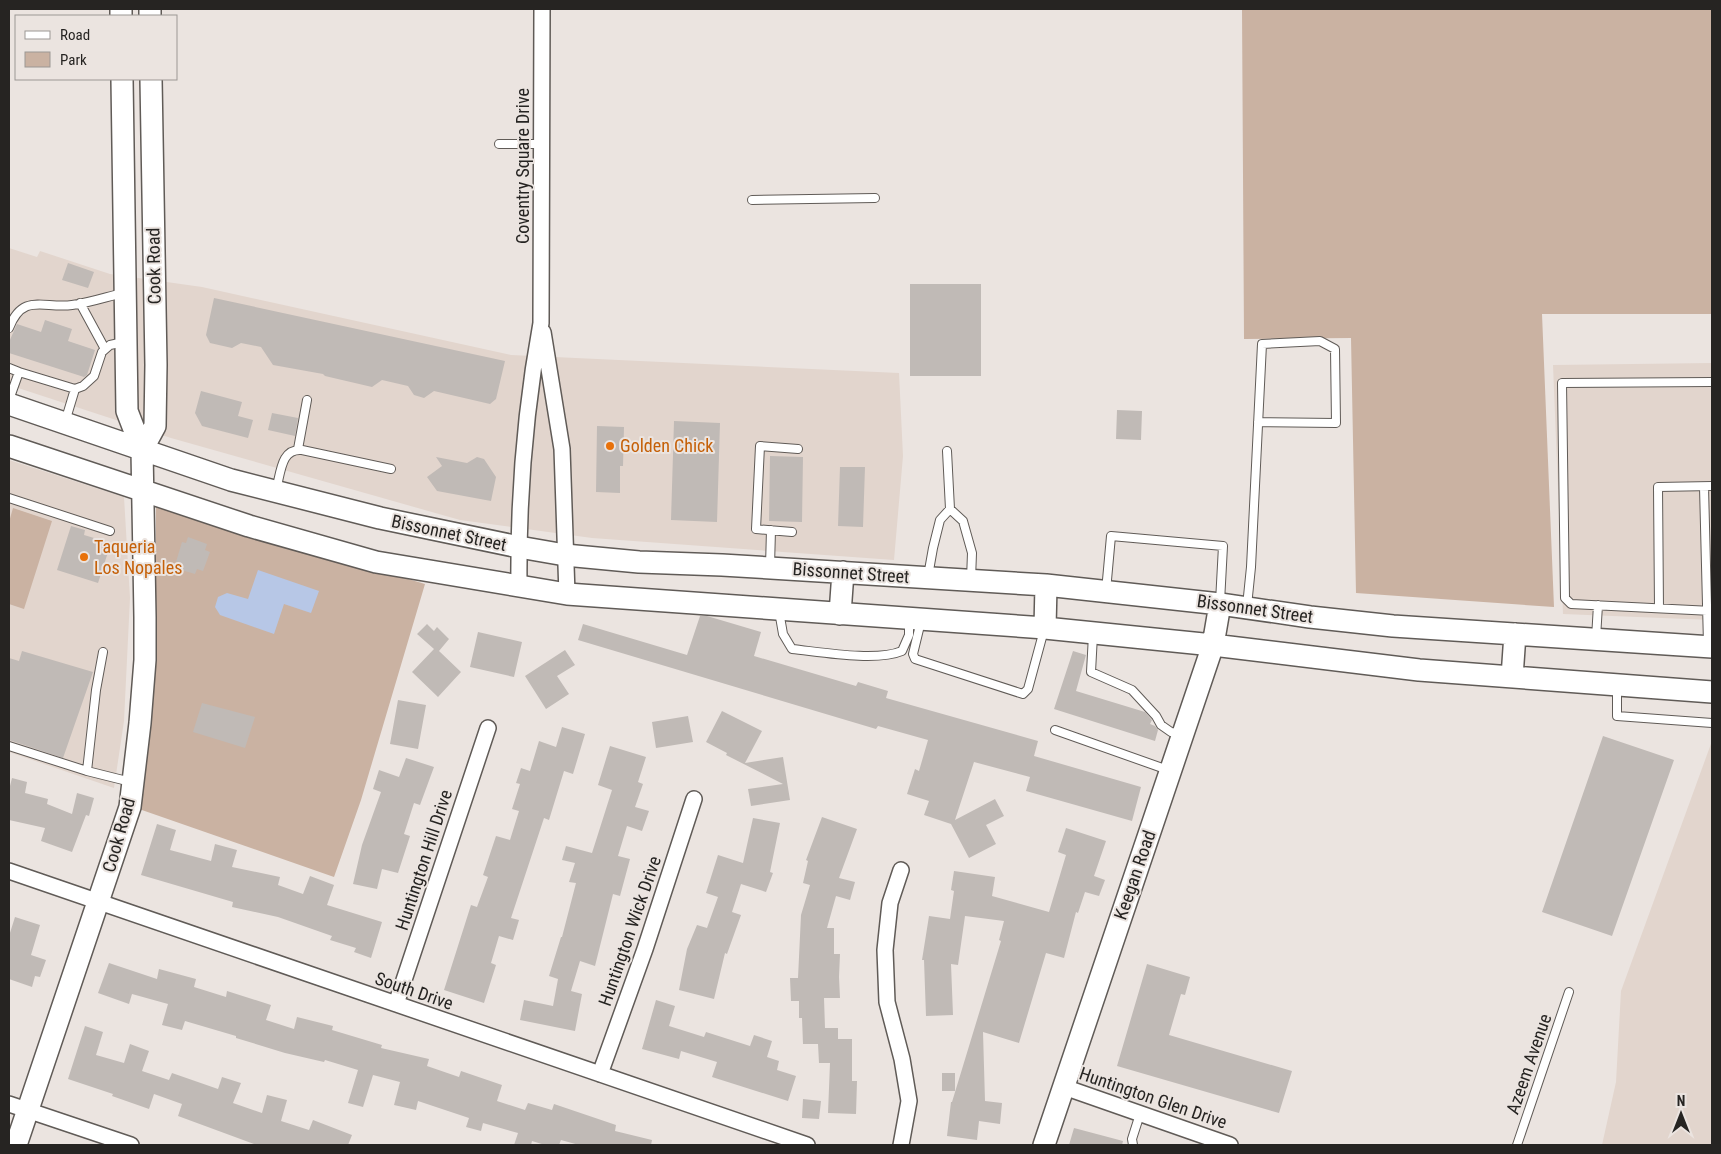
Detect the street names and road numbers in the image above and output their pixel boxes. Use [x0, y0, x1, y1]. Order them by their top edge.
street label: Coventry Square Drive [512, 88, 533, 244]
street label: Cook Road [142, 227, 165, 305]
street label: Bissonnet Street [390, 510, 508, 555]
street label: Bissonnet Street [792, 558, 910, 587]
street label: Bissonnet Street [1196, 590, 1314, 627]
street label: Huntington Hill Drive [391, 787, 456, 933]
street label: Cook Road [98, 795, 139, 875]
street label: Keegan Road [1109, 827, 1160, 922]
street label: Huntington Wick Drive [594, 853, 665, 1008]
street label: South Drive [372, 967, 456, 1014]
street label: Azeem Avenue [1502, 1011, 1555, 1117]
street label: Huntington Glen Drive [1077, 1062, 1230, 1133]

